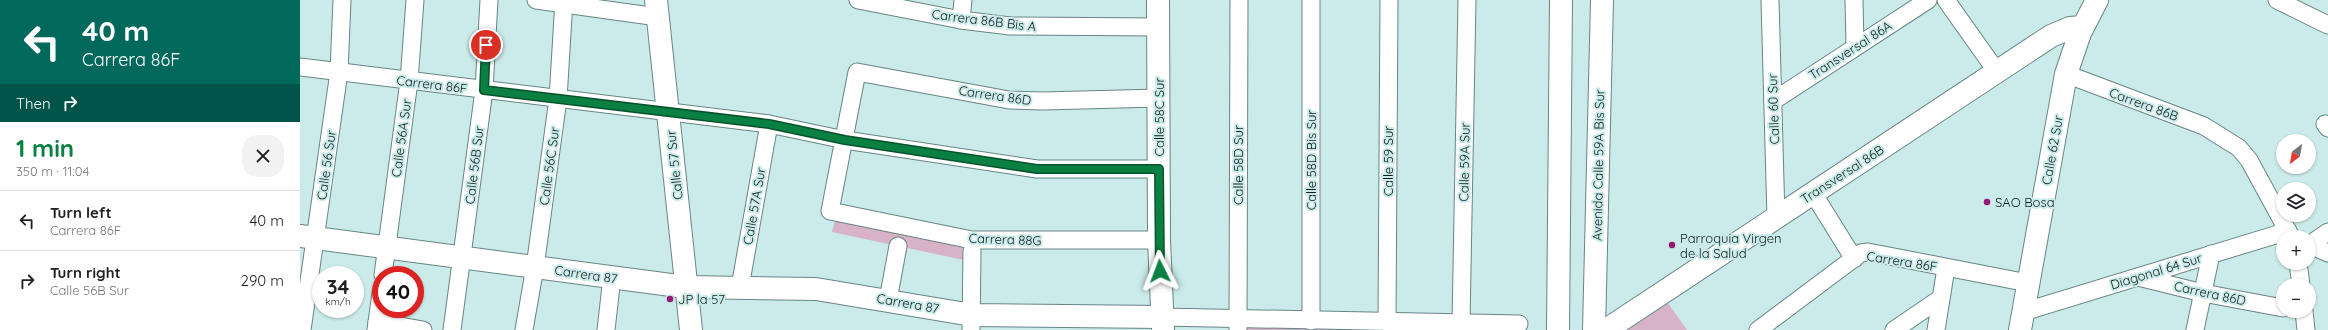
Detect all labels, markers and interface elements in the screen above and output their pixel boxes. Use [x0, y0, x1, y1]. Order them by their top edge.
street label: Carrera 86B Bis A [931, 6, 1038, 34]
text: 40 m [82, 13, 149, 48]
icon: left [16, 16, 68, 68]
street label: Transversal 86A [1806, 17, 1895, 83]
pin [469, 28, 503, 62]
icon: arrive [475, 34, 497, 56]
text: Carrera 86F [82, 48, 180, 71]
street label: Carrera 86F [396, 72, 468, 96]
street label: Calle 60 Sur [1764, 73, 1782, 145]
street label: Calle 58C Sur [1151, 78, 1167, 156]
street label: Carrera 86D [958, 82, 1032, 108]
street label: Carrera 86B [2107, 84, 2181, 124]
street label: Avenida Calle 59A Bis Sur [1589, 89, 1607, 241]
icon: right [59, 92, 81, 114]
text: Then [16, 94, 51, 113]
street label: Calle 56A Sur [388, 98, 414, 178]
street label: Calle 58D Bis Sur [1303, 110, 1319, 210]
street label: Calle 62 Sur [2038, 114, 2066, 186]
street label: Calle 59A Sur [1455, 122, 1473, 202]
street label: Calle 56B Sur [461, 125, 487, 205]
street label: Calle 58D Sur [1230, 125, 1246, 205]
street label: Calle 56C Sur [536, 126, 562, 206]
street label: Calle 59 Sur [1380, 126, 1396, 196]
street label: Calle 56 Sur [313, 129, 339, 201]
street label: Calle 57 Sur [662, 129, 686, 201]
text: 1 min [16, 133, 74, 163]
north arrow [2276, 134, 2316, 174]
map controls [2276, 134, 2316, 318]
button: close [242, 135, 284, 177]
street label: Transversal 86B [1798, 141, 1886, 207]
text: 350 m · 11:04 [16, 163, 89, 179]
street label: Calle 57A Sur [739, 166, 769, 246]
button: layers [2276, 182, 2316, 222]
place label: SAO Bosa [1995, 194, 2055, 210]
marker: SAO Bosa [1982, 197, 1992, 207]
text: Turn left [50, 203, 112, 222]
icon: left [16, 210, 38, 232]
text: 40 m [249, 211, 284, 230]
text: Carrera 86F [50, 222, 121, 238]
street label: Carrera 88G [968, 230, 1042, 248]
place label: Parroquia Virgen de la Salud [1680, 230, 1782, 261]
button: + [2276, 230, 2316, 270]
marker: Parroquia Virgen de la Salud [1667, 240, 1677, 250]
street label: Carrera 86F [1866, 248, 1938, 274]
street label: Diagonal 64 Sur [2108, 249, 2204, 293]
position arrow [1139, 250, 1181, 292]
street label: Carrera 87 [554, 262, 619, 286]
text: Turn right [50, 263, 121, 282]
speed limit sign: 40 [372, 266, 424, 318]
icon: right [16, 270, 38, 292]
text: 290 m [241, 271, 284, 290]
text: 34 [327, 274, 349, 299]
street label: Carrera 86D [2173, 278, 2247, 308]
button: − [2276, 278, 2316, 318]
text: Calle 56B Sur [50, 282, 129, 298]
street label: Carrera 87 [876, 290, 941, 316]
place label: JP la 57 [678, 291, 725, 307]
marker: JP la 57 [665, 294, 675, 304]
text: km/h [325, 295, 351, 308]

